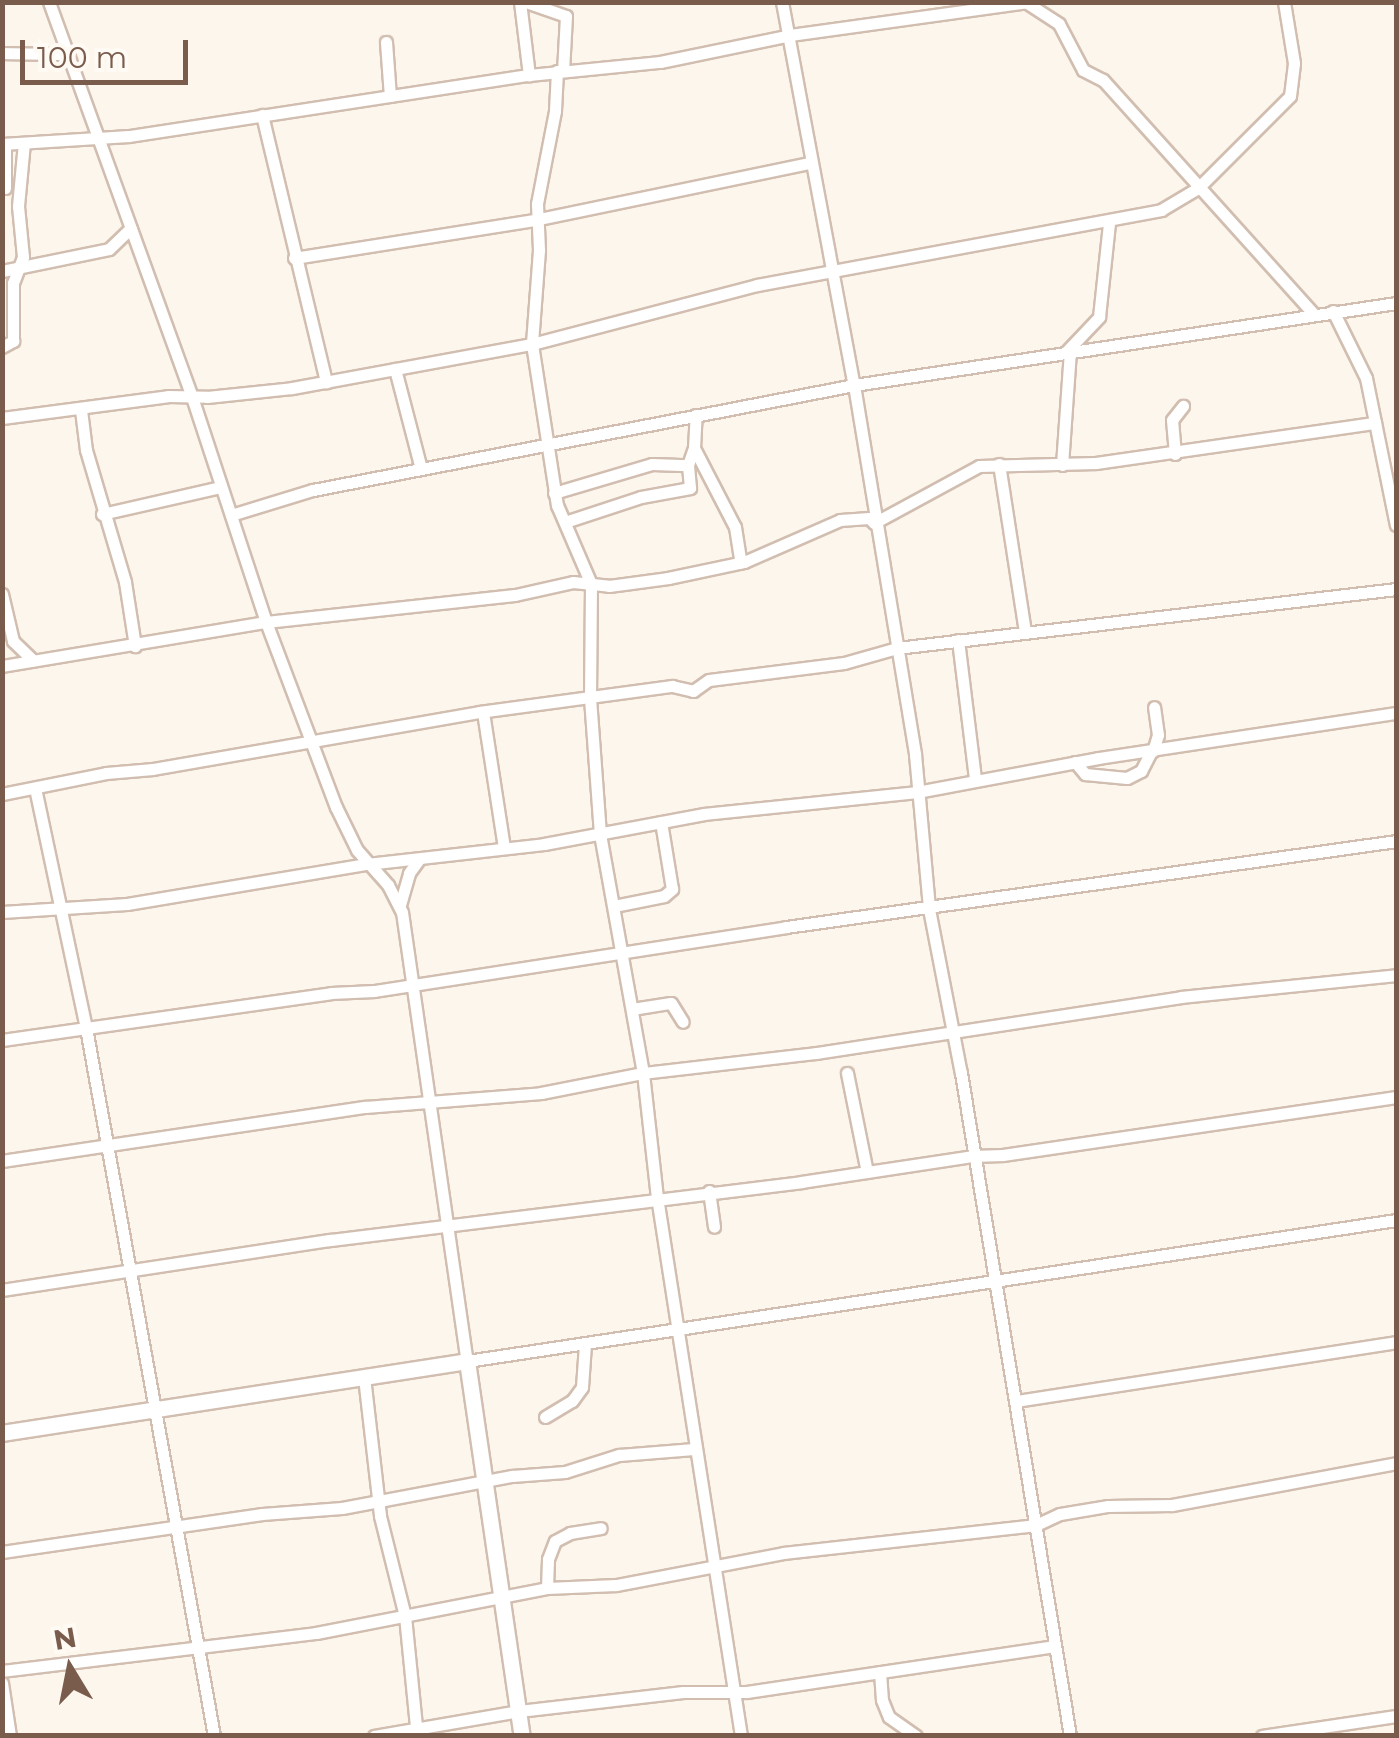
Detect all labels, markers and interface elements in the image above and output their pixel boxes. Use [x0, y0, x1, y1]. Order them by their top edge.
scale bar [25, 20, 192, 82]
text: 100 m [37, 39, 127, 76]
north arrow [20, 1618, 120, 1718]
text: N [51, 1620, 79, 1657]

